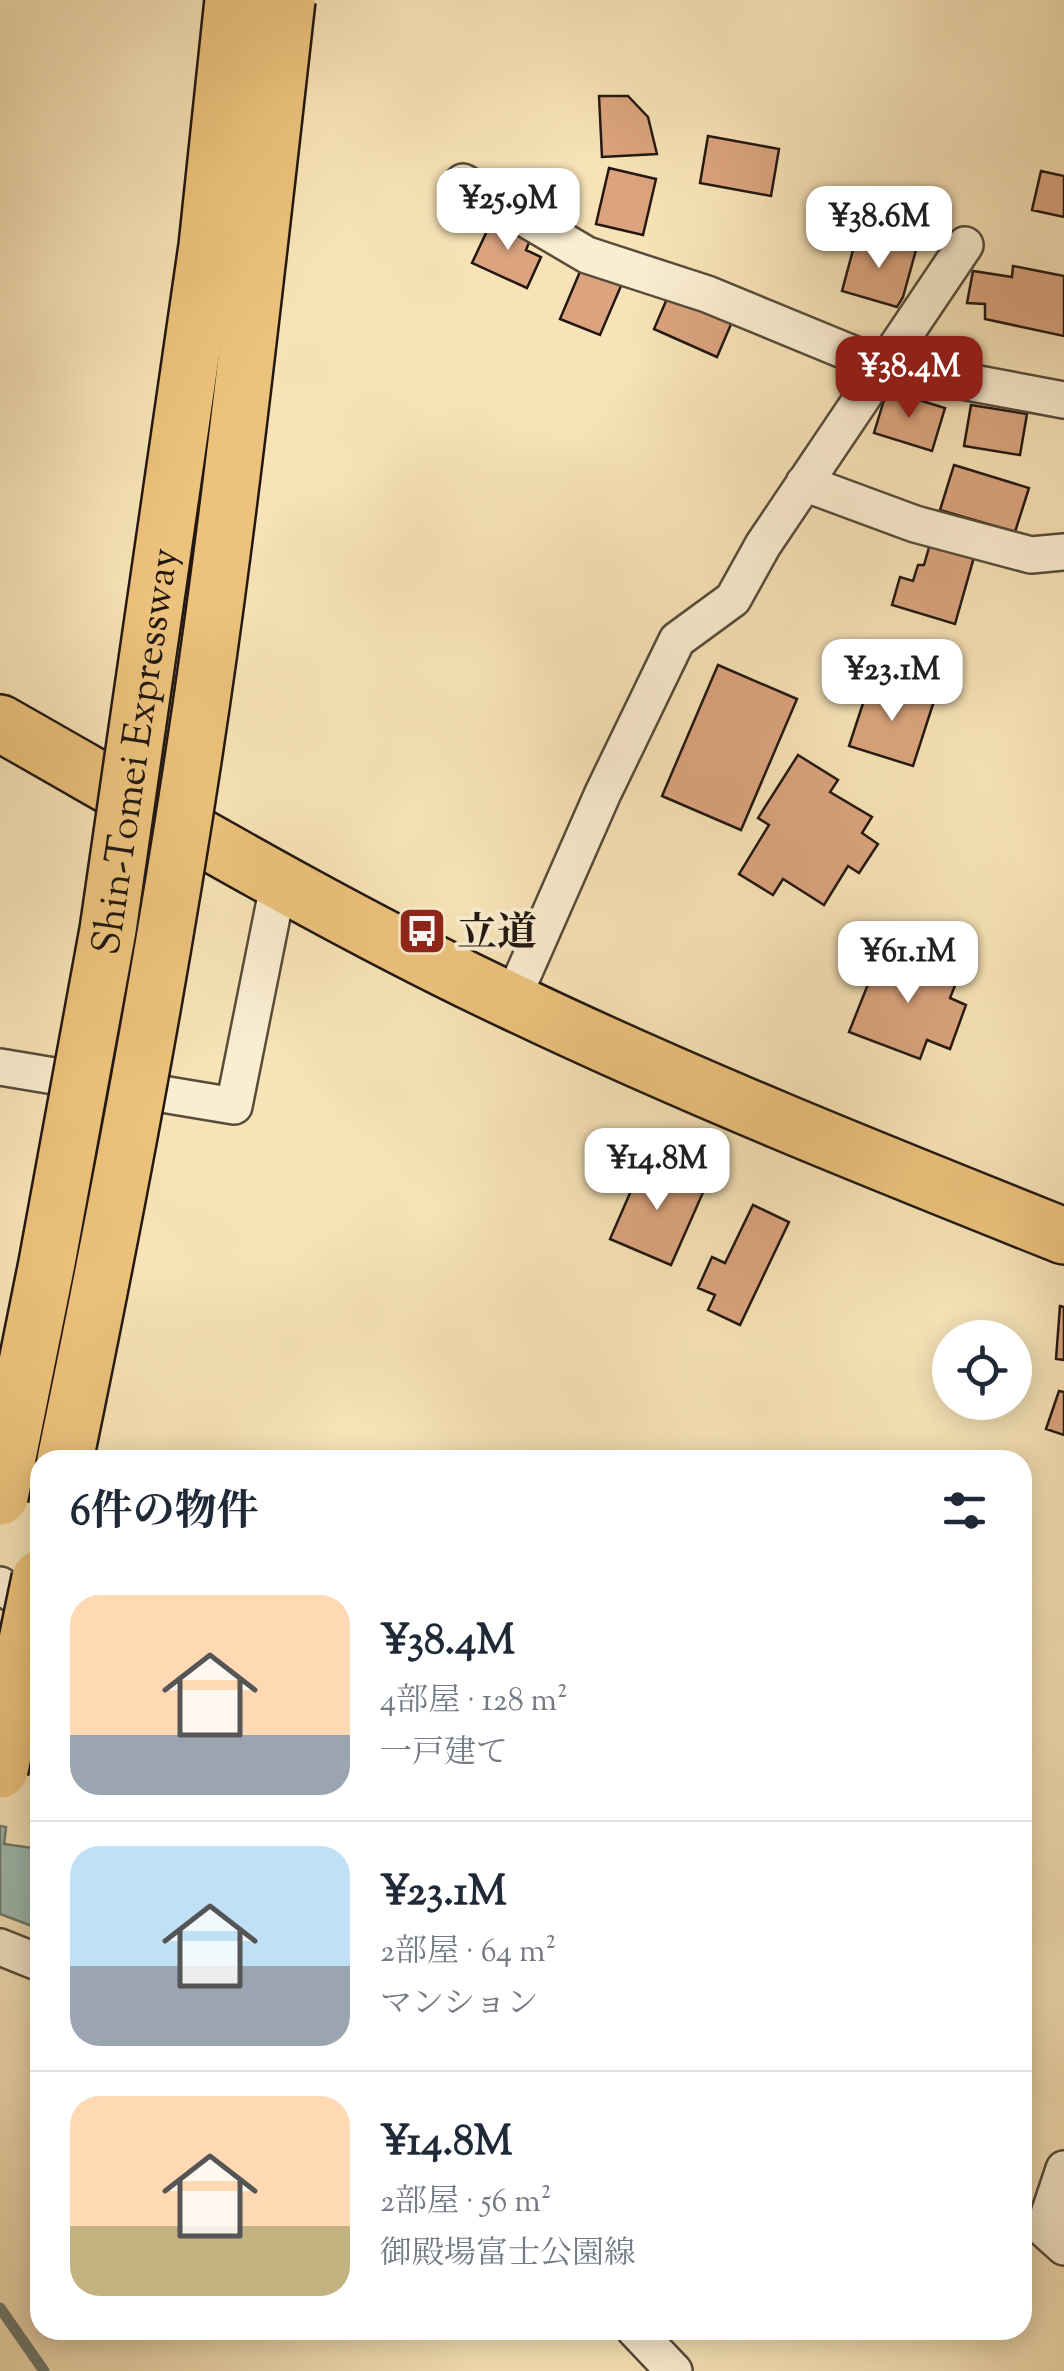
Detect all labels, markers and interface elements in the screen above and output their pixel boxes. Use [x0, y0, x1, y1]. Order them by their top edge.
pin: ¥25.9M [427, 168, 589, 253]
text: ¥25.9M [459, 177, 557, 223]
pin: ¥38.6M [798, 186, 960, 271]
text: ¥38.6M [828, 195, 930, 241]
pin: ¥38.4M [828, 336, 990, 421]
text: ¥38.4M [858, 345, 960, 391]
street label: Shin-Tomei Expressway [80, 544, 196, 960]
pin: ¥23.1M [811, 639, 973, 724]
text: ¥23.1M [844, 648, 940, 694]
bus stop icon: 立道 [396, 905, 448, 957]
place label: 立道 [457, 907, 537, 964]
pin: ¥61.1M [827, 921, 989, 1006]
text: ¥61.1M [860, 930, 956, 976]
pin: ¥14.8M [576, 1128, 738, 1213]
text: ¥14.8M [607, 1137, 707, 1183]
map controls [932, 1320, 1032, 1420]
button: locate [932, 1320, 1032, 1420]
icon: filters [937, 1483, 992, 1538]
text: 6件の物件 [70, 1484, 259, 1544]
text: ¥38.4M [380, 1613, 515, 1673]
icon: home [150, 1635, 270, 1755]
text: 4部屋 · 128 m² [380, 1679, 568, 1725]
text: 一戸建て [380, 1731, 508, 1777]
text: ¥23.1M [380, 1864, 507, 1924]
icon: home [150, 1886, 270, 2006]
text: 2部屋 · 64 m² [380, 1930, 556, 1976]
text: マンション [380, 1982, 539, 2028]
text: ¥14.8M [380, 2114, 512, 2174]
icon: home [150, 2136, 270, 2256]
text: 2部屋 · 56 m² [380, 2180, 552, 2226]
text: 御殿場富士公園線 [380, 2232, 636, 2278]

